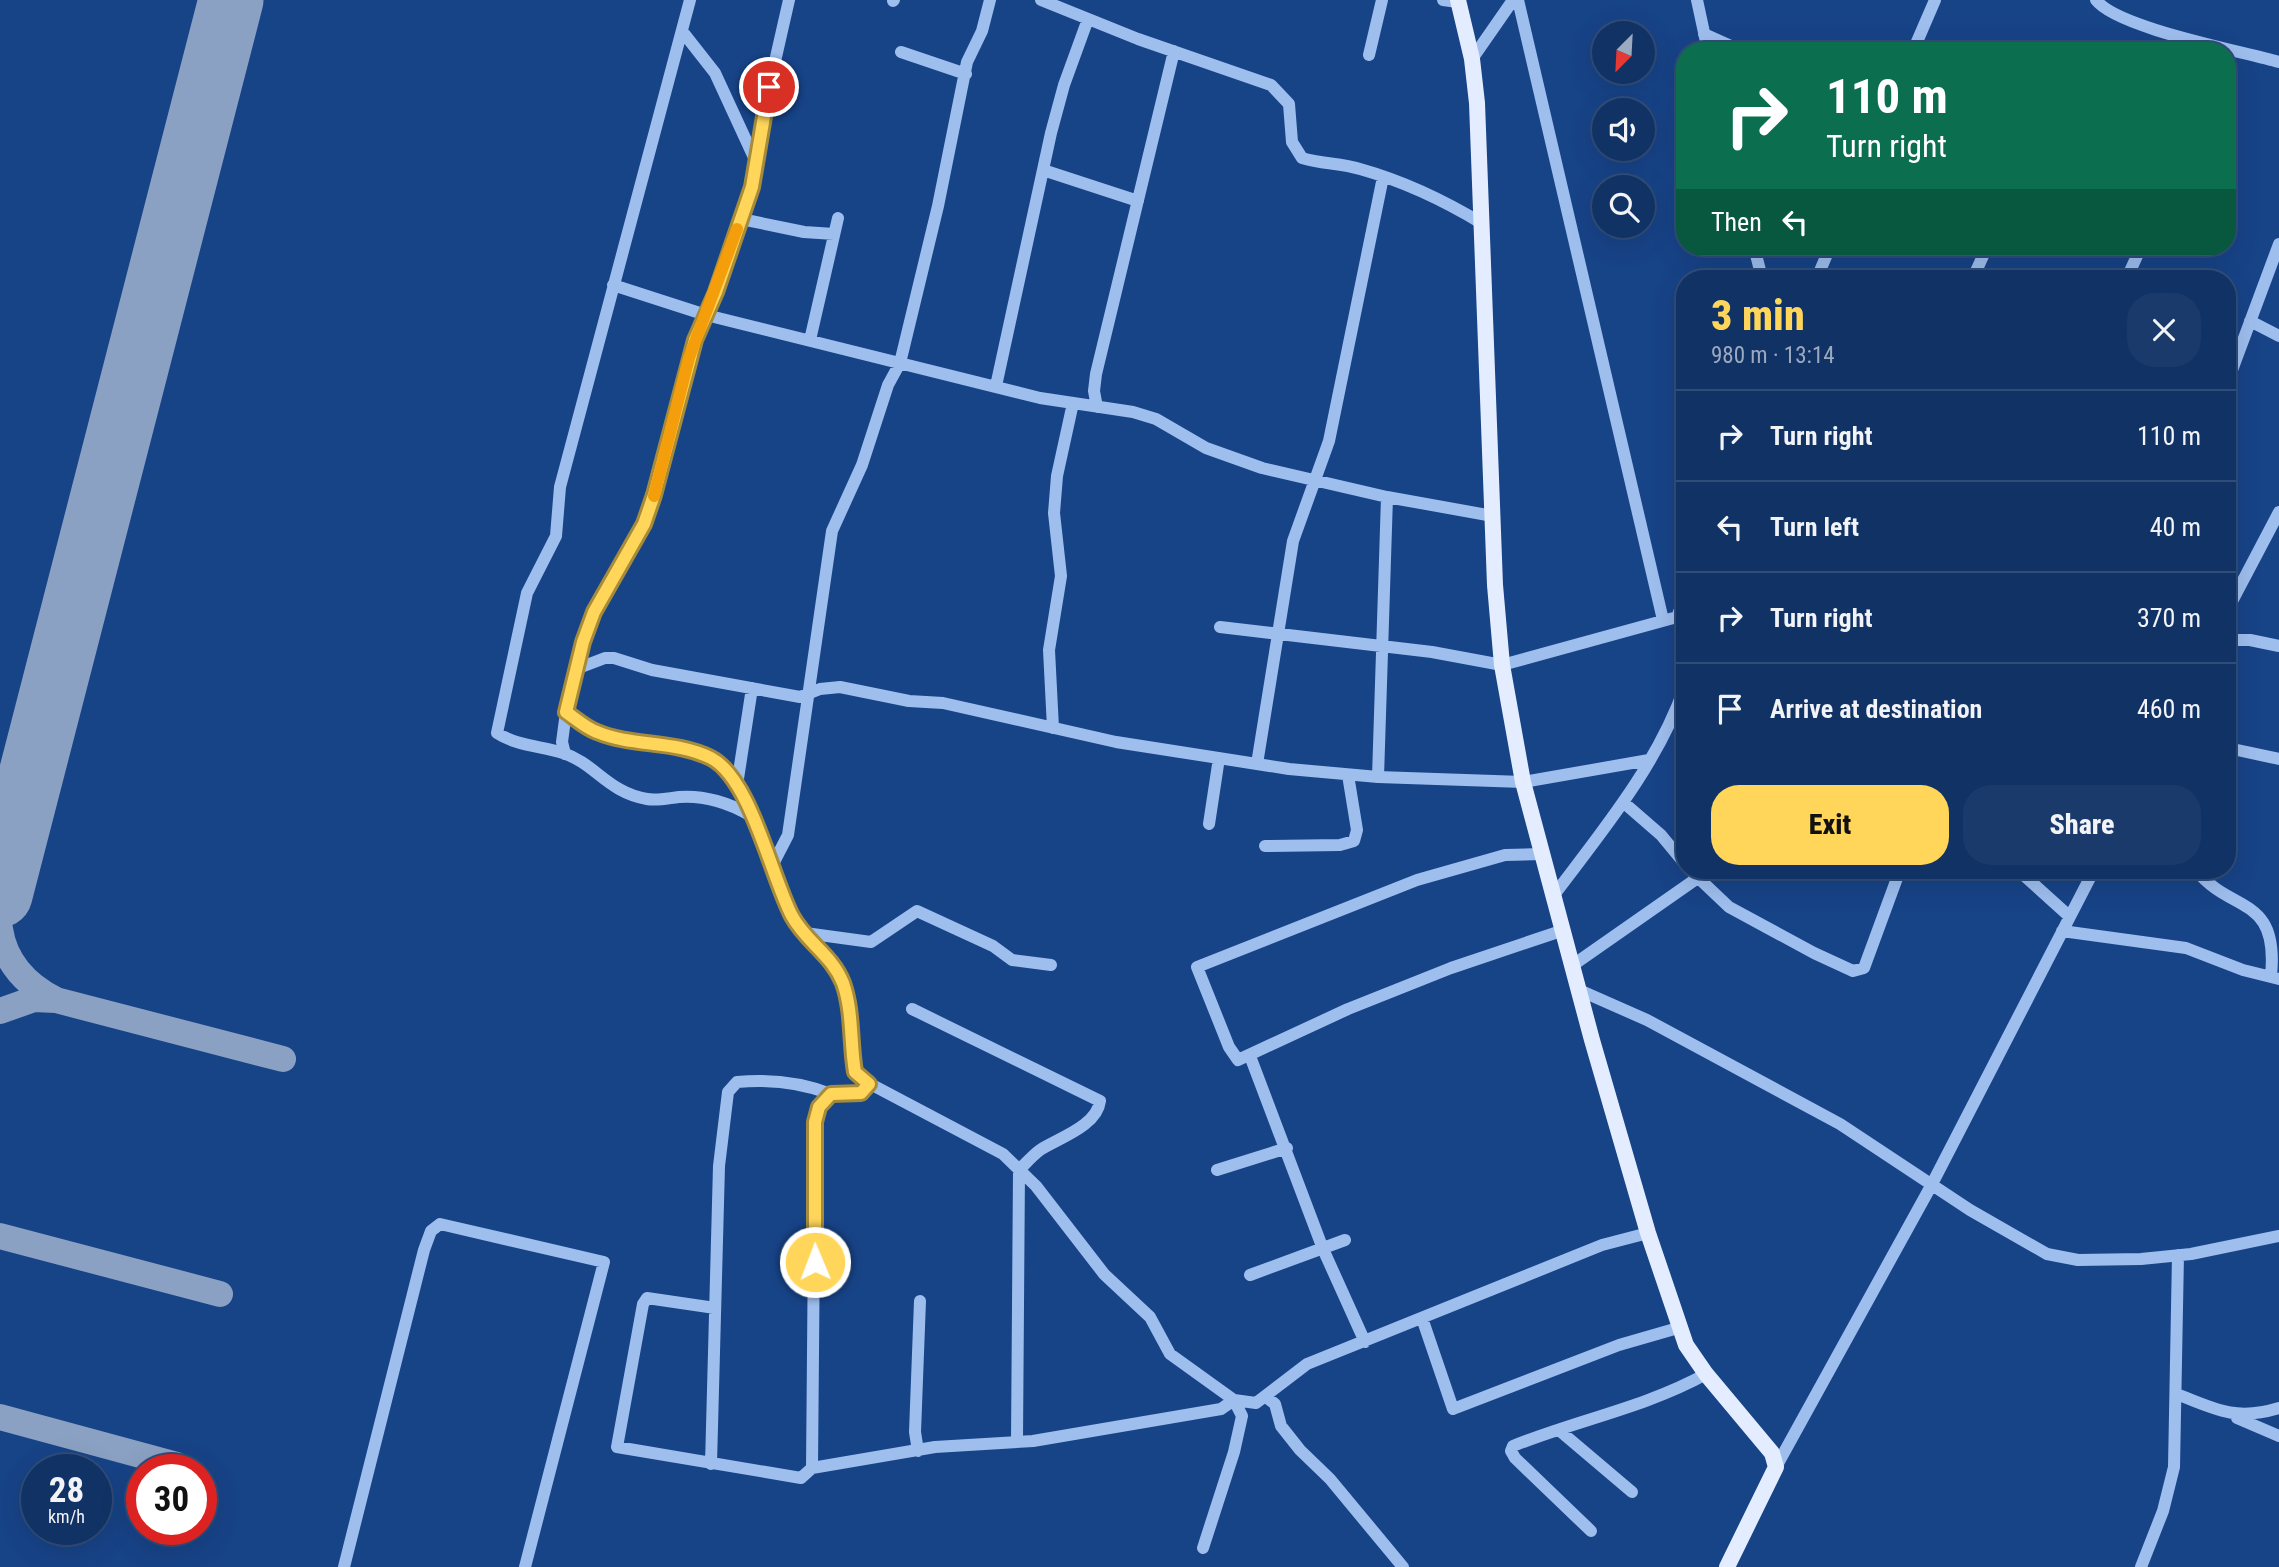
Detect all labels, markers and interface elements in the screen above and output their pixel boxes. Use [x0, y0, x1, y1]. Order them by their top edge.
north arrow [1592, 21, 1656, 84]
map controls [1592, 21, 1655, 238]
pin [739, 57, 799, 117]
icon: arrive [750, 68, 788, 106]
text: 110 m [1826, 68, 1948, 125]
icon: right [1711, 70, 1802, 161]
button: sound [1592, 98, 1655, 161]
text: Turn right [1826, 127, 1947, 165]
button: search [1592, 175, 1655, 238]
icon: left [1776, 203, 1814, 241]
text: Then [1711, 207, 1762, 237]
text: 3 min [1711, 291, 1805, 340]
button: close [2127, 293, 2201, 367]
text: 980 m · 13:14 [1711, 342, 1835, 369]
icon: right [1711, 417, 1749, 455]
text: Turn right [1770, 421, 1872, 451]
text: 110 m [2137, 421, 2201, 451]
icon: left [1711, 508, 1749, 546]
text: Turn left [1770, 512, 1859, 542]
text: 40 m [2150, 512, 2201, 542]
icon: right [1711, 599, 1749, 637]
text: Turn right [1770, 603, 1872, 633]
text: 370 m [2137, 603, 2201, 633]
icon: arrive [1711, 690, 1749, 728]
text: Arrive at destination [1770, 694, 1982, 724]
text: 460 m [2137, 694, 2201, 724]
button: Exit [1711, 785, 1949, 865]
button: Share [1963, 785, 2201, 865]
position arrow [778, 1225, 852, 1299]
speed limit sign: 30 [126, 1454, 217, 1545]
text: 28 [49, 1470, 84, 1511]
text: km/h [48, 1506, 85, 1527]

